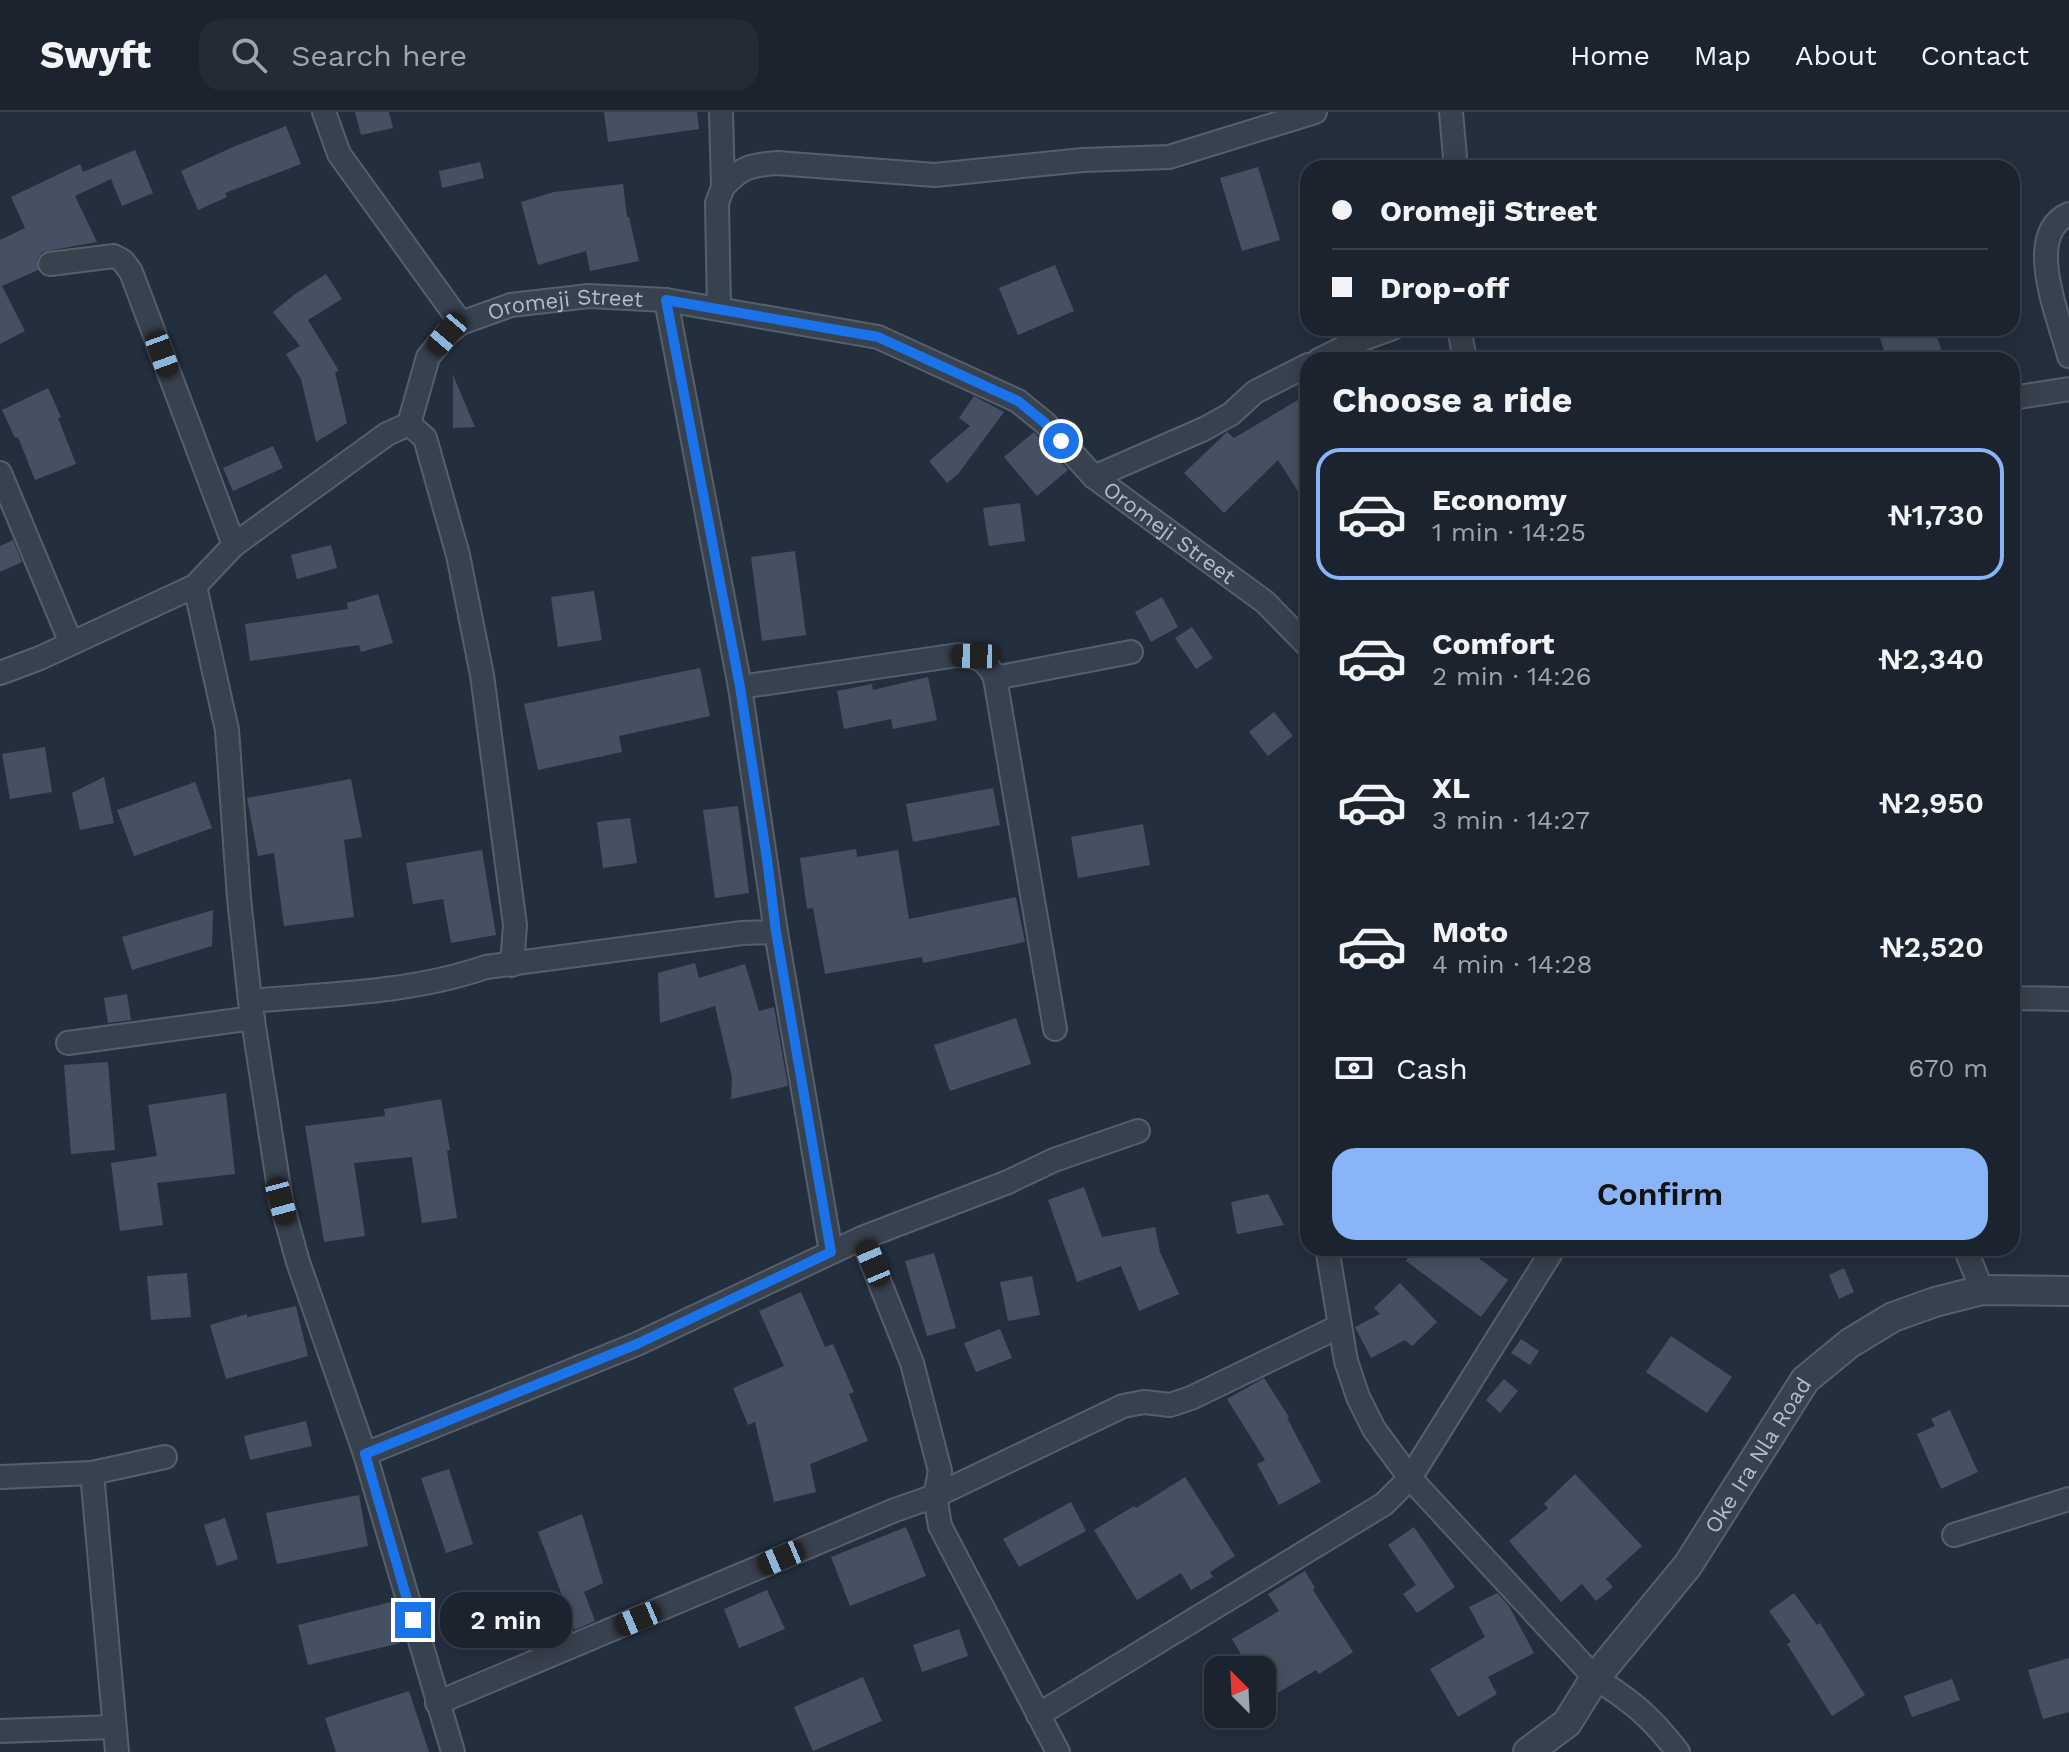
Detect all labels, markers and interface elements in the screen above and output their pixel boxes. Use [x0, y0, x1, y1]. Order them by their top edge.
search box [199, 19, 759, 91]
text: Swyft [40, 33, 151, 77]
icon: search [227, 33, 271, 77]
text: Search here [291, 38, 467, 73]
text: Home [1570, 39, 1650, 72]
text: Map [1694, 39, 1751, 72]
text: About [1795, 39, 1877, 72]
text: Contact [1921, 39, 2029, 72]
text: Oromeji Street [1380, 193, 1597, 228]
text: Drop-off [1380, 270, 1509, 305]
street label: Oromeji Street [484, 284, 644, 326]
car [422, 308, 472, 360]
car [143, 327, 181, 381]
text: Choose a ride [1332, 379, 1572, 421]
route start [1043, 423, 1079, 459]
street label: Oromeji Street [1098, 476, 1240, 589]
icon: car [1336, 478, 1408, 550]
text: Economy [1432, 482, 1567, 517]
text: ₦1,730 [1888, 497, 1984, 532]
text: 1 min · 14:25 [1432, 517, 1586, 547]
icon: car [1336, 622, 1408, 694]
text: Comfort [1432, 626, 1554, 661]
text: ₦2,340 [1878, 641, 1984, 676]
car [951, 644, 999, 668]
text: 2 min · 14:26 [1432, 661, 1592, 691]
icon: car [1336, 766, 1408, 838]
text: XL [1432, 770, 1470, 805]
text: ₦2,950 [1879, 785, 1984, 820]
text: 3 min · 14:27 [1432, 805, 1590, 835]
icon: car [1336, 910, 1408, 982]
text: Moto [1432, 914, 1508, 949]
text: ₦2,520 [1880, 929, 1984, 964]
text: 4 min · 14:28 [1432, 949, 1593, 979]
icon: cash [1332, 1046, 1376, 1090]
text: Cash [1396, 1051, 1468, 1086]
text: 670 m [1909, 1053, 1988, 1083]
button: Confirm [1332, 1148, 1988, 1240]
car [263, 1175, 299, 1227]
car [853, 1236, 893, 1290]
street label: Oke Ira Nla Road [1699, 1373, 1816, 1538]
car [754, 1538, 808, 1578]
callout: 2 min [441, 1592, 573, 1648]
car [611, 1599, 665, 1639]
route end [395, 1602, 431, 1638]
text: 2 min [470, 1605, 542, 1635]
north arrow [1204, 1656, 1276, 1728]
map controls [1204, 1656, 1276, 1728]

